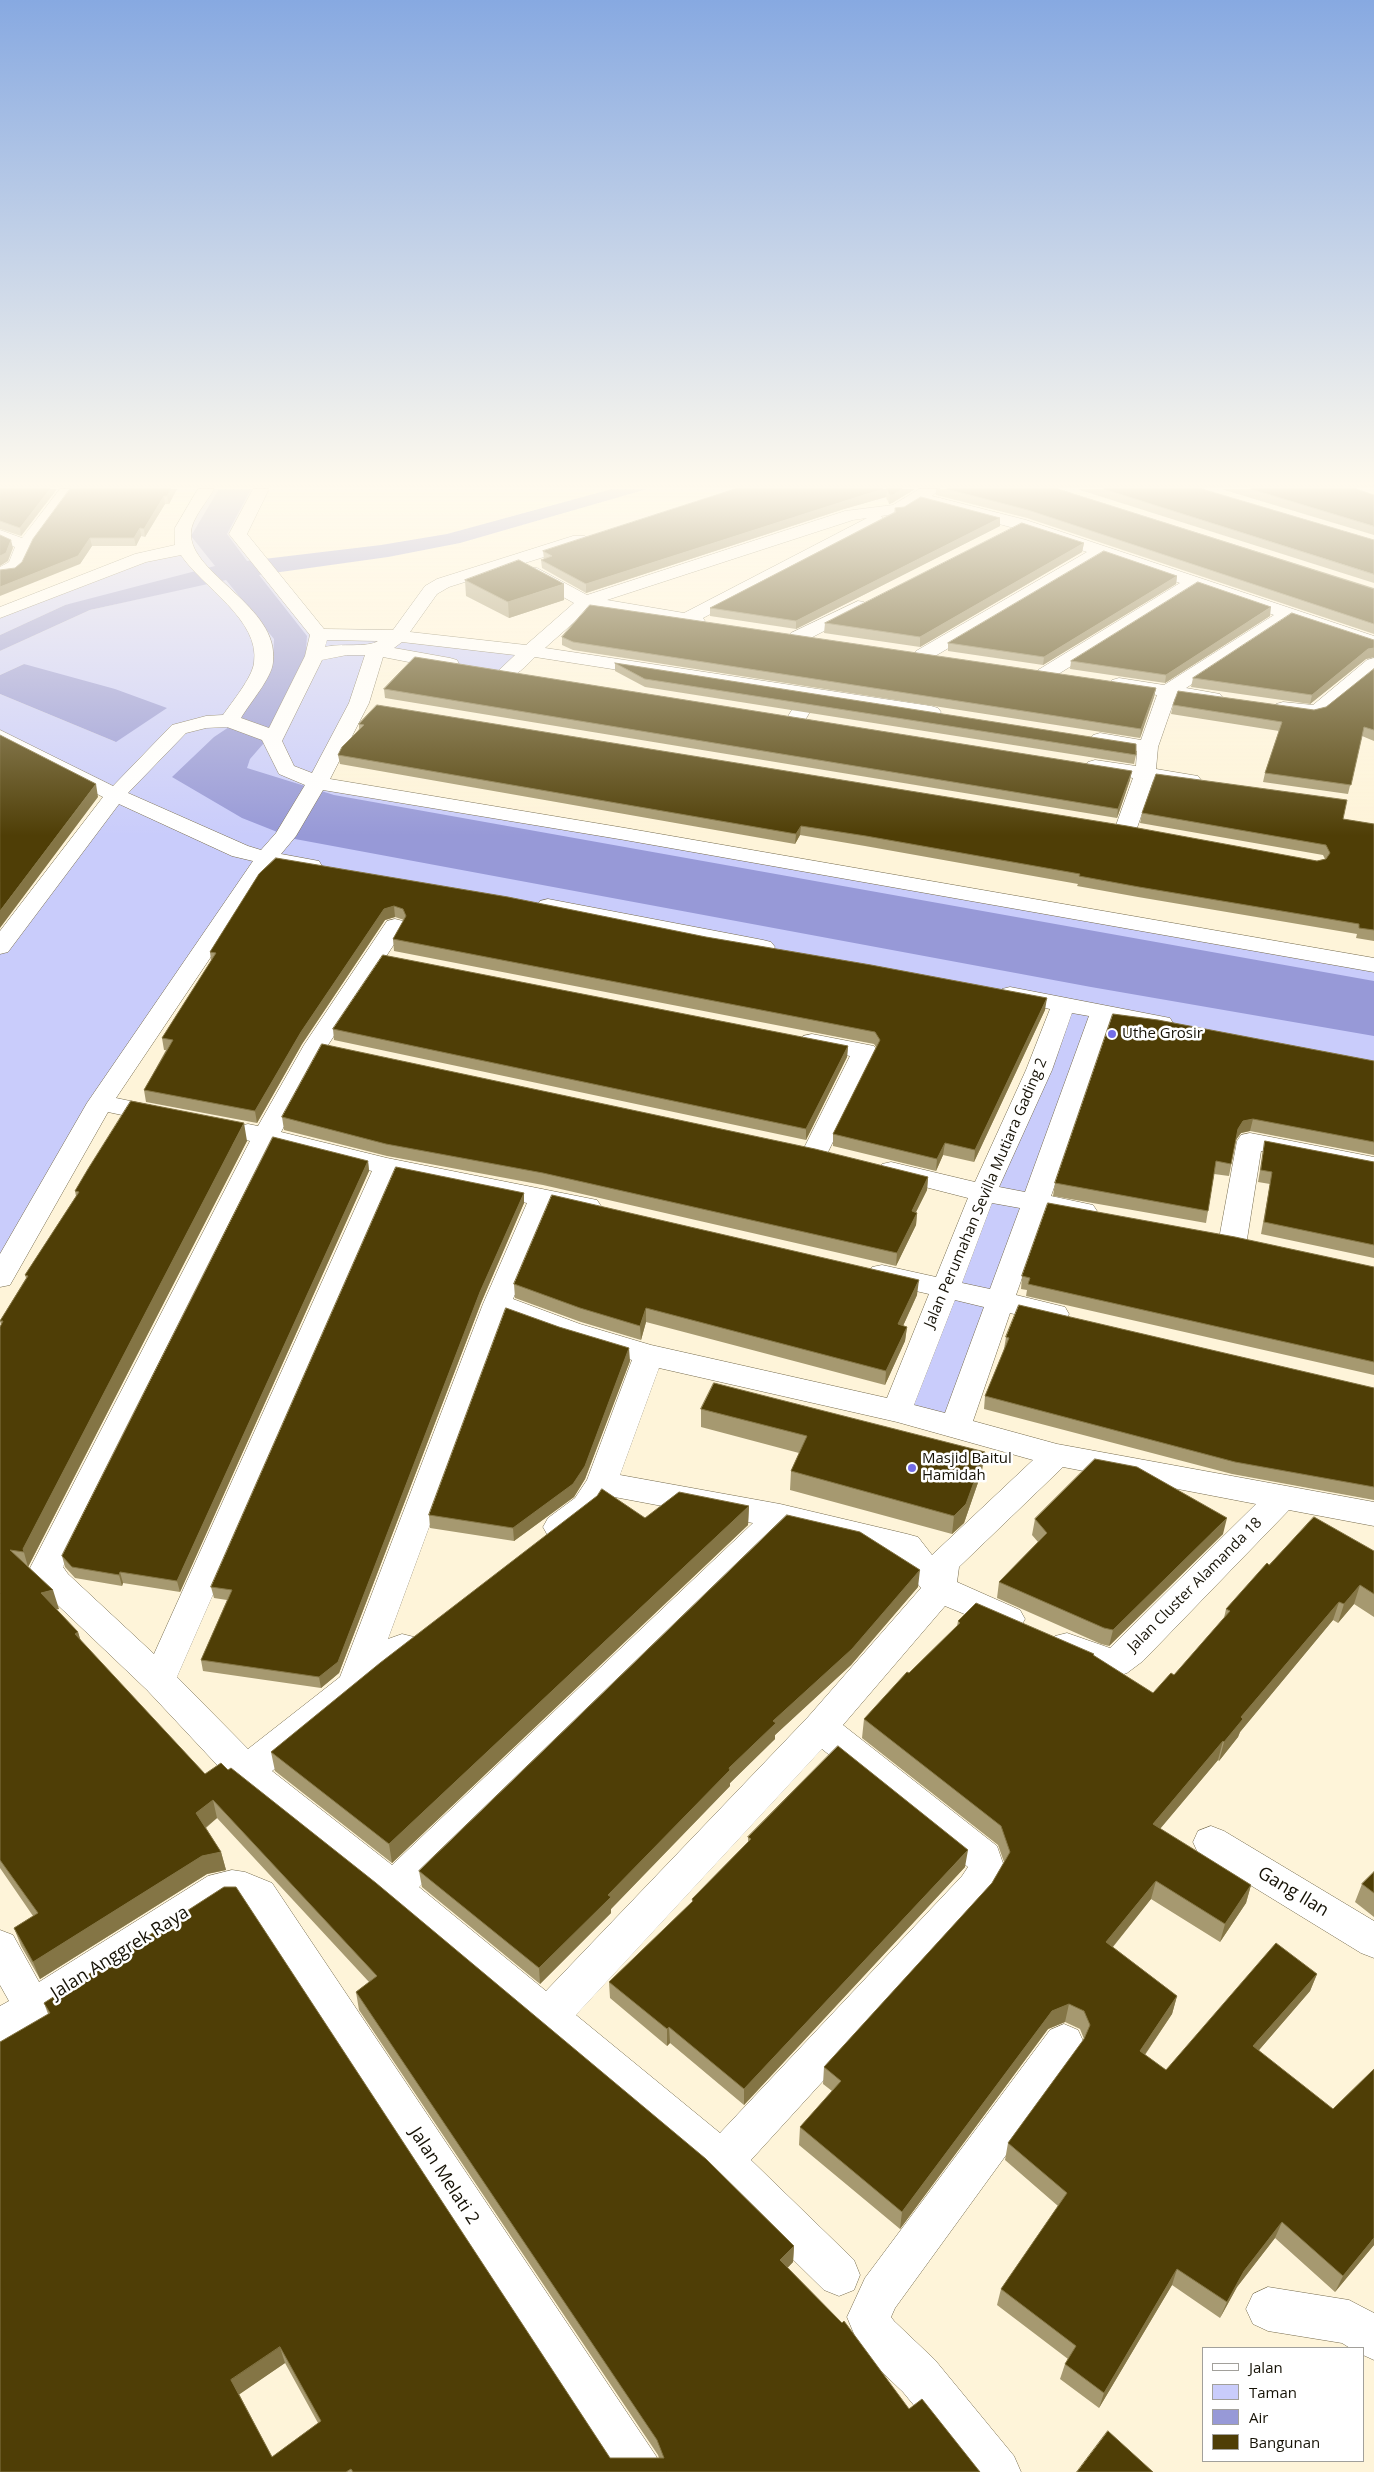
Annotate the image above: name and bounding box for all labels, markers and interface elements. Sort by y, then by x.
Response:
place label: Uthe Grosir [1122,1025,1203,1043]
marker: Uthe Grosir [1106,1028,1118,1040]
street label: Jalan Perumahan Sevilla Mutiara Gading 2 [921,1055,1051,1331]
place label: Masjid Baitul Hamidah [922,1450,1012,1485]
marker: Masjid Baitul Hamidah [906,1462,918,1474]
street label: Jalan Cluster Alamanda 18 [1124,1514,1266,1656]
street label: Gang Ilan [1253,1862,1333,1922]
street label: Jalan Anggrek Raya [47,1902,193,2004]
street label: Jalan Melati 2 [404,2123,484,2229]
legend [1202,2347,1364,2462]
text: Jalan [1249,2357,1283,2377]
text: Taman [1249,2382,1297,2402]
text: Air [1249,2407,1268,2427]
text: Bangunan [1249,2432,1320,2452]

